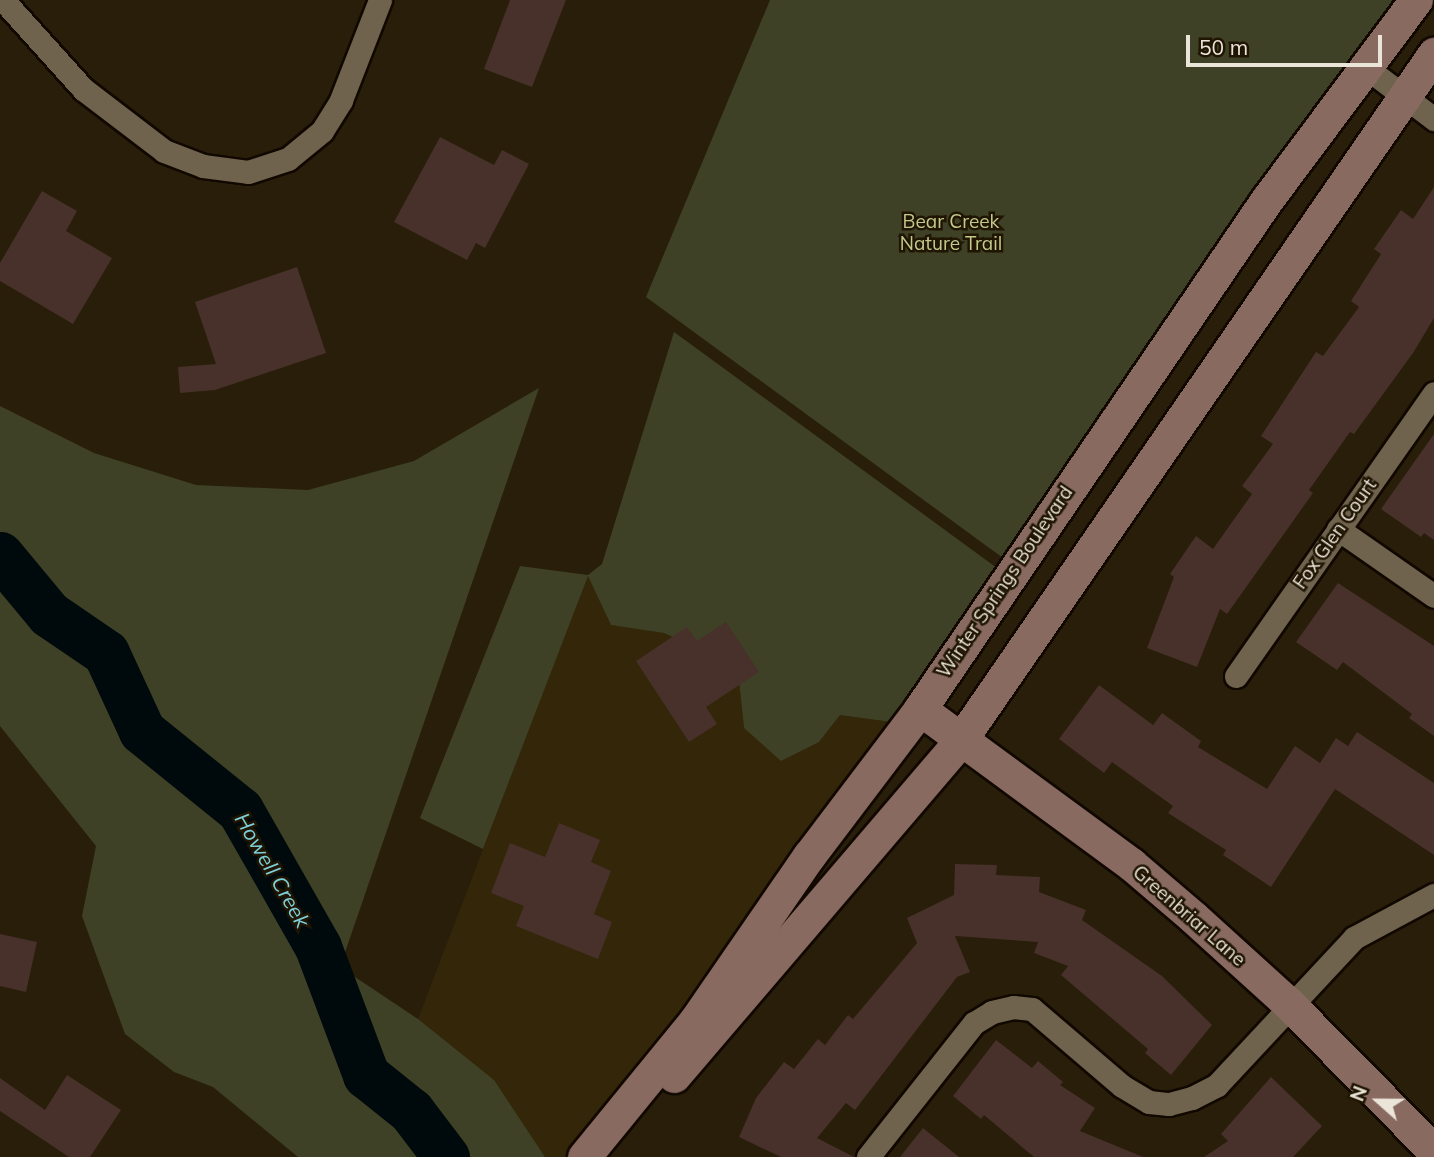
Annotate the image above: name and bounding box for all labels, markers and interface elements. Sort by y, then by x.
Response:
scale bar [1189,21,1385,65]
text: 50 m [1199,34,1248,60]
park label: Bear Creek Nature Trail [900,211,1002,255]
street label: Fox Glen Court [1289,475,1381,593]
street label: Winter Springs Boulevard [932,482,1078,682]
water label: Howell Creek [230,808,316,932]
street label: Greenbriar Lane [1128,861,1250,971]
north arrow [1343,1066,1413,1136]
text: N [1345,1082,1372,1104]

